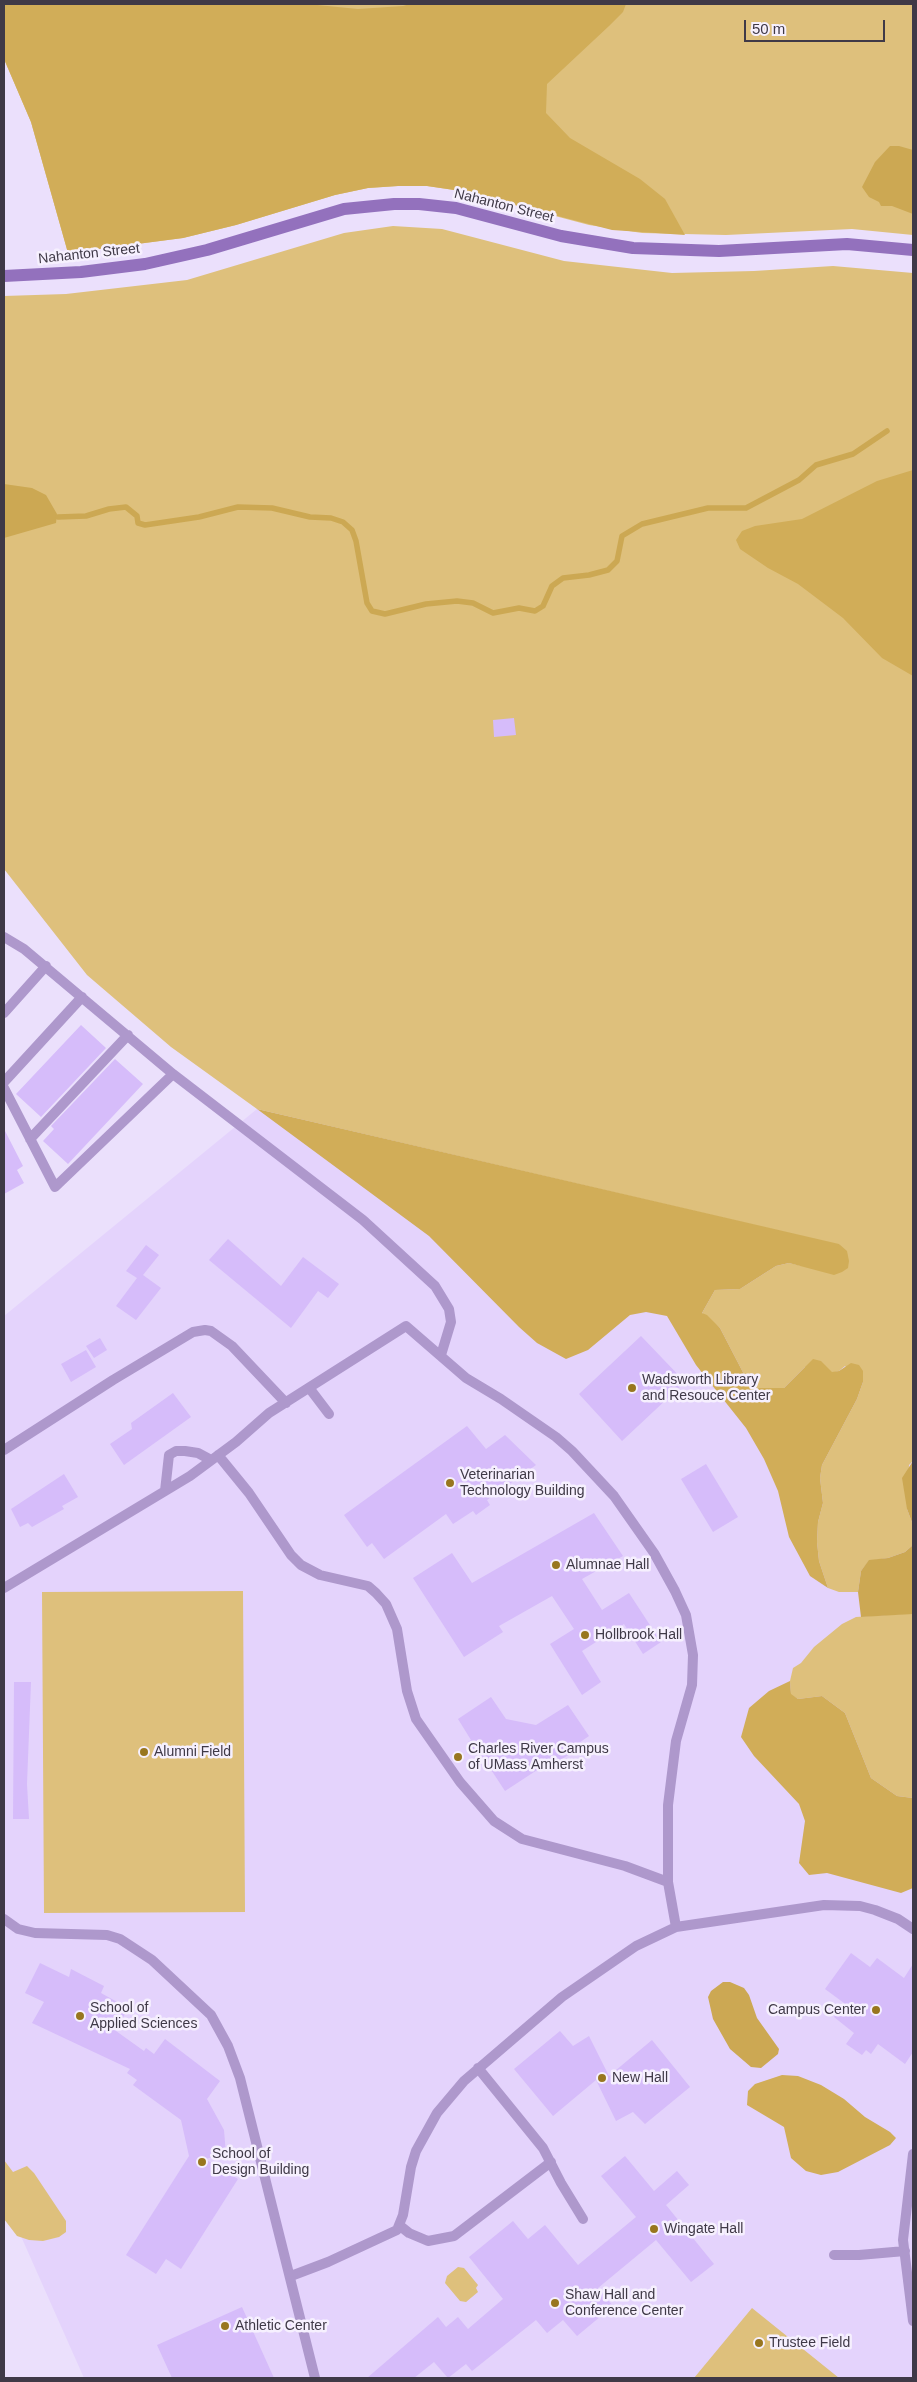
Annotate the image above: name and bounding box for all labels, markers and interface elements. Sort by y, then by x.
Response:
scale bar [747,10,888,42]
text: 50 m [752,20,785,37]
street label: Nahanton Street [453,186,555,226]
street label: Nahanton Street [37,240,141,268]
place label: Wadsworth Library and Resouce Center [642,1372,770,1404]
marker: Wadsworth Library and Resouce Center [626,1382,638,1394]
place label: Veterinarian Technology Building [460,1467,585,1500]
marker: Veterinarian Technology Building [444,1477,456,1489]
place label: Alumnae Hall [566,1557,649,1573]
marker: Alumnae Hall [550,1559,562,1571]
place label: Hollbrook Hall [595,1627,682,1643]
marker: Hollbrook Hall [579,1629,591,1641]
place label: Charles River Campus of UMass Amherst [468,1741,609,1774]
place label: Alumni Field [154,1744,231,1760]
marker: Alumni Field [138,1746,150,1758]
marker: Charles River Campus of UMass Amherst [452,1751,464,1763]
place label: School of Applied Sciences [90,2000,197,2032]
place label: Campus Center [768,2002,866,2018]
marker: Campus Center [870,2004,882,2016]
marker: School of Applied Sciences [74,2010,86,2022]
place label: New Hall [612,2070,668,2086]
marker: New Hall [596,2072,608,2084]
place label: School of Design Building [212,2146,309,2178]
marker: School of Design Building [196,2156,208,2168]
place label: Wingate Hall [664,2221,743,2237]
marker: Wingate Hall [648,2223,660,2235]
place label: Shaw Hall and Conference Center [565,2287,683,2320]
marker: Shaw Hall and Conference Center [549,2297,561,2309]
place label: Athletic Center [235,2318,327,2334]
marker: Athletic Center [219,2320,231,2332]
place label: Trustee Field [769,2335,850,2351]
marker: Trustee Field [753,2337,765,2349]

